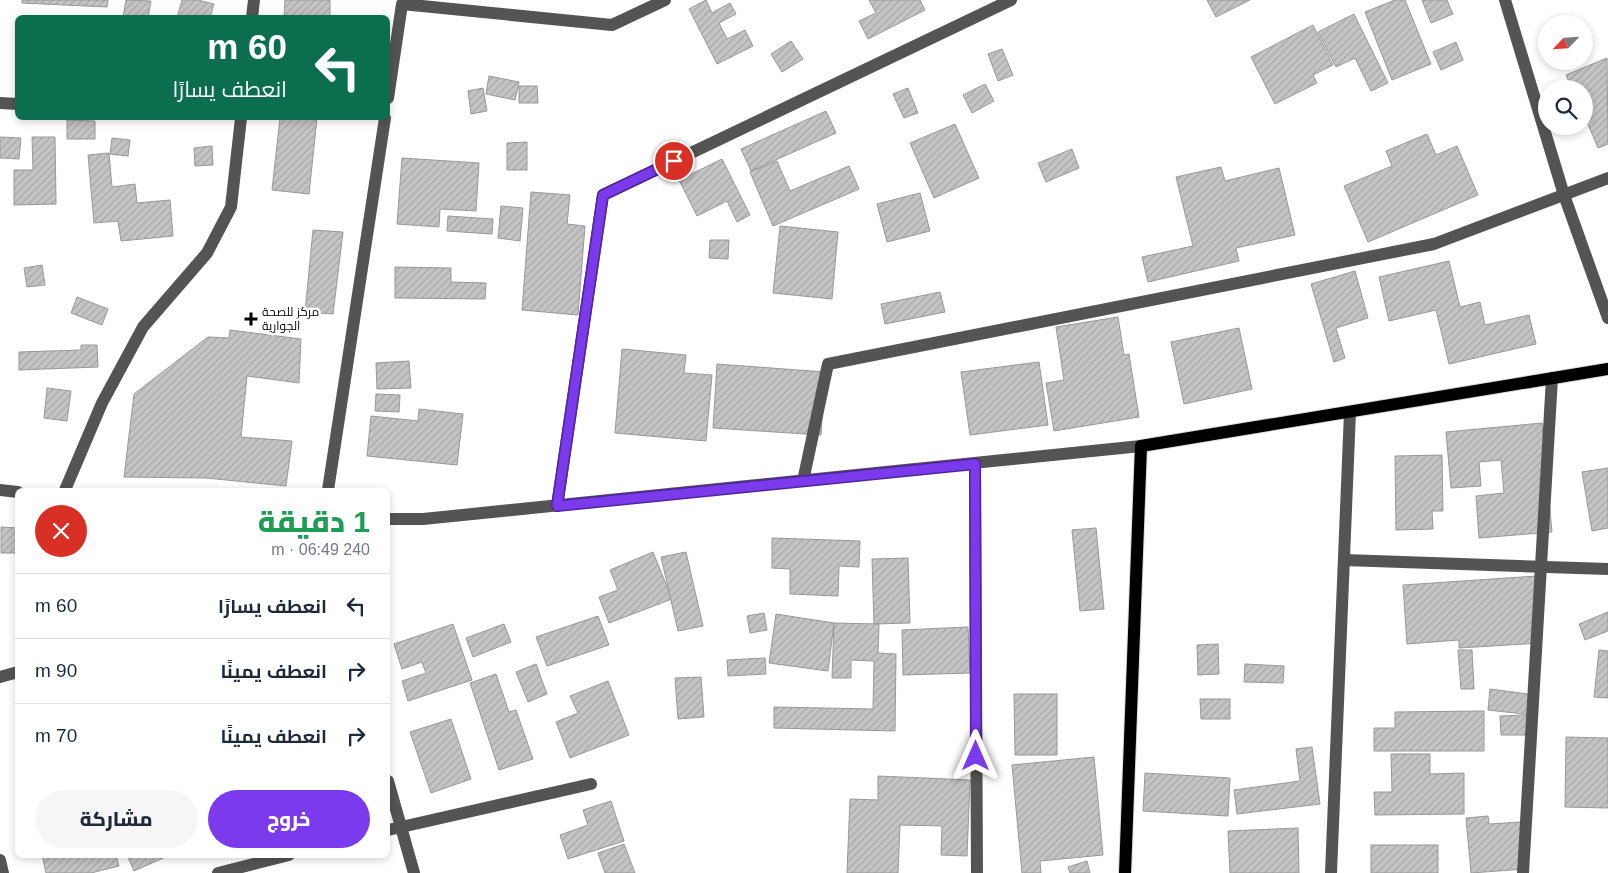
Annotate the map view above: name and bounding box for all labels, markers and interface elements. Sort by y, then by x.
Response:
north arrow [1538,15,1592,70]
map controls [1538,15,1593,135]
text: 60 m [207,27,287,66]
icon: left [305,35,370,100]
text: انعطف يسارًا [172,77,287,102]
button: search [1538,80,1593,135]
pin [653,140,695,182]
icon: arrive [660,147,688,175]
place label: مركز للصحة الجوارية [262,305,319,333]
marker: مركز للصحة الجوارية [244,312,258,326]
button: close [35,505,87,557]
text: 1 دقيقة [258,505,370,538]
text: 240 m · 06:49 [271,541,370,558]
icon: left [342,592,370,620]
text: 60 m [35,595,77,616]
text: انعطف يسارًا [218,596,327,617]
icon: right [342,657,370,685]
text: 90 m [35,660,77,681]
text: انعطف يمينًا [220,661,327,682]
icon: right [342,722,370,750]
text: 70 m [35,725,77,746]
text: انعطف يمينًا [220,726,327,747]
position arrow [949,729,1001,781]
button: مشاركة [35,790,198,848]
button: خروج [208,790,370,848]

